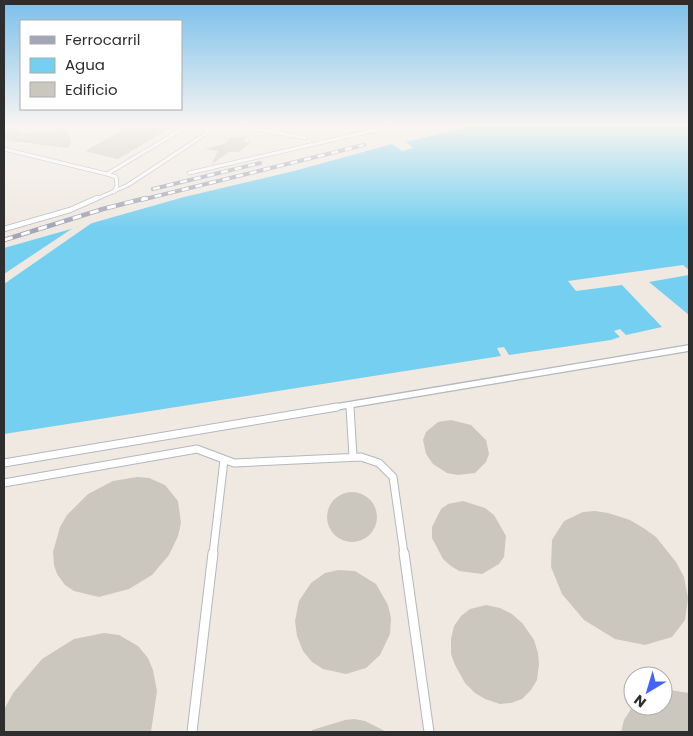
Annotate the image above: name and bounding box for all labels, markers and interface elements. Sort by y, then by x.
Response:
legend [20,20,182,110]
text: Ferrocarril [65,29,140,50]
text: Agua [65,54,105,75]
text: Edificio [65,79,118,100]
north arrow [623,666,673,716]
text: N [630,690,650,712]

